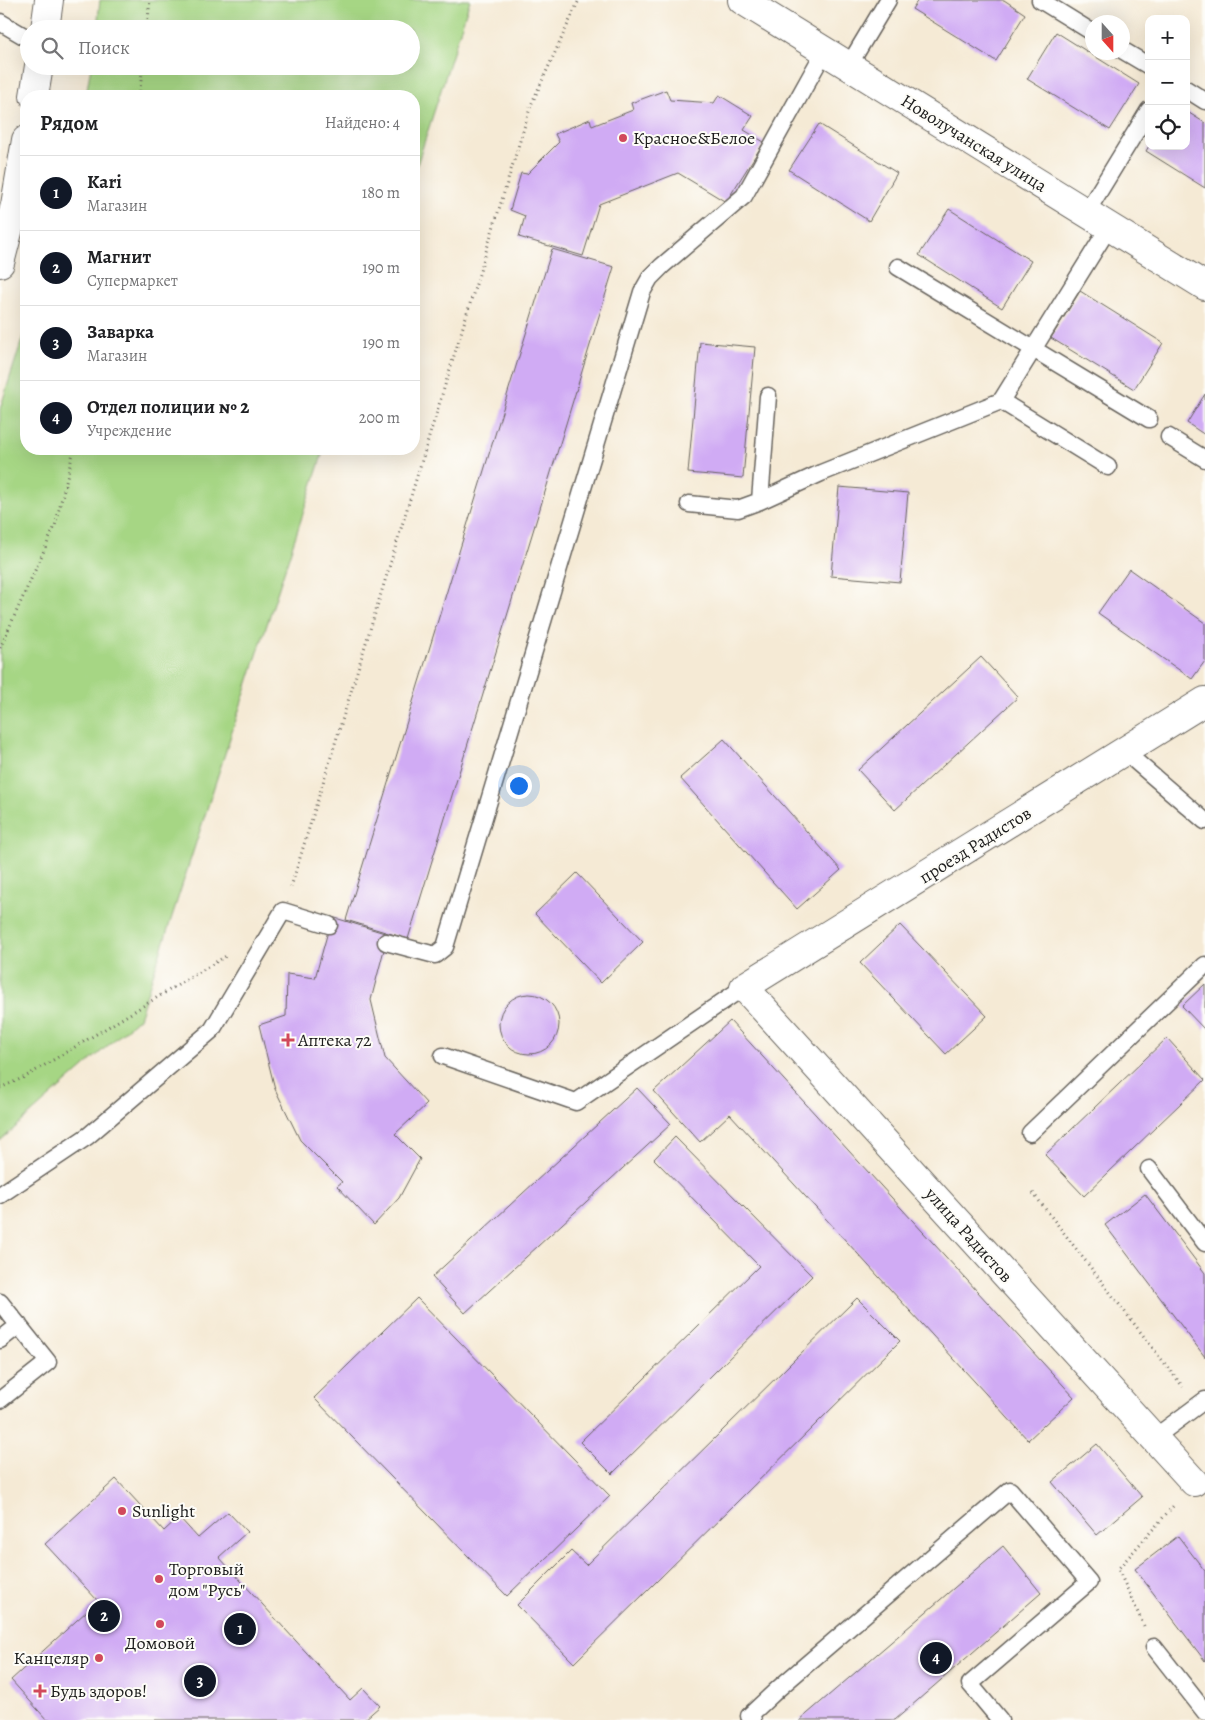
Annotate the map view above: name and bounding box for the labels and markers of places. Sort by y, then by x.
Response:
place label: Красное&Белое [633,126,755,150]
marker: Красное&Белое [617,132,629,144]
place label: Аптека 72 [297,1028,372,1052]
marker: Аптека 72 [282,1034,294,1046]
place label: Sunlight [132,1499,195,1523]
marker: Sunlight [116,1505,128,1517]
place label: Торговый дом "Русь" [168,1557,245,1602]
marker: Торговый дом "Русь" [153,1573,165,1585]
pin: 2 [88,1597,120,1635]
pin: 1 [224,1610,256,1648]
marker: Домовой [154,1618,166,1630]
place label: Домовой [125,1631,195,1655]
pin: 4 [920,1639,952,1677]
place label: Канцеляр [14,1646,89,1670]
marker: Канцеляр [93,1652,105,1664]
pin: 3 [184,1662,216,1700]
place label: Будь здоров! [50,1679,147,1703]
marker: Будь здоров! [34,1685,46,1697]

